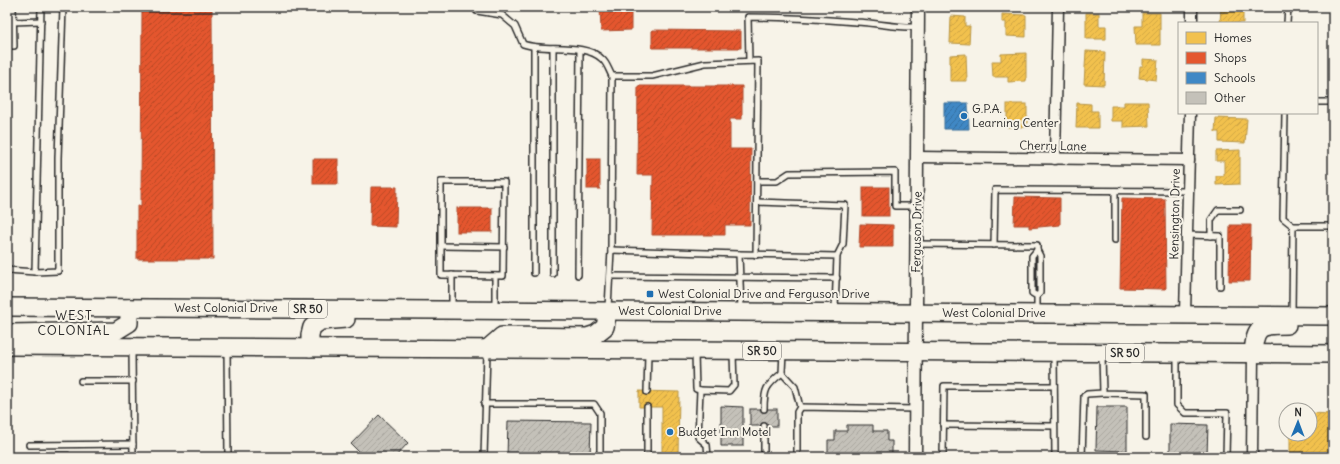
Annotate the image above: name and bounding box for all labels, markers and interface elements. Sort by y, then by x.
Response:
legend [1178,22,1318,114]
text: Homes [1214,30,1252,45]
text: Shops [1214,50,1247,65]
text: Schools [1214,70,1255,85]
text: Other [1214,90,1246,105]
place label: G.P.A. Learning Center [972,101,1059,130]
marker: G.P.A. Learning Center [959,111,969,121]
street label: Cherry Lane [1019,137,1087,154]
street label: Kensington Drive [1166,168,1183,260]
street label: Ferguson Drive [908,191,925,273]
place label: West Colonial Drive and Ferguson Drive [658,286,870,301]
marker: West Colonial Drive and Ferguson Drive [645,289,655,299]
street label: West Colonial Drive [174,300,278,315]
road number: SR 50 [289,300,327,318]
street label: West Colonial Drive [618,303,722,318]
street label: West Colonial Drive [942,305,1046,320]
district label: WEST COLONIAL [37,307,111,339]
road number: SR 50 [743,342,781,360]
road number: SR 50 [1106,344,1144,362]
north arrow [1278,402,1318,442]
text: N [1294,405,1302,419]
place label: Budget Inn Motel [678,424,771,439]
marker: Budget Inn Motel [665,427,675,437]

